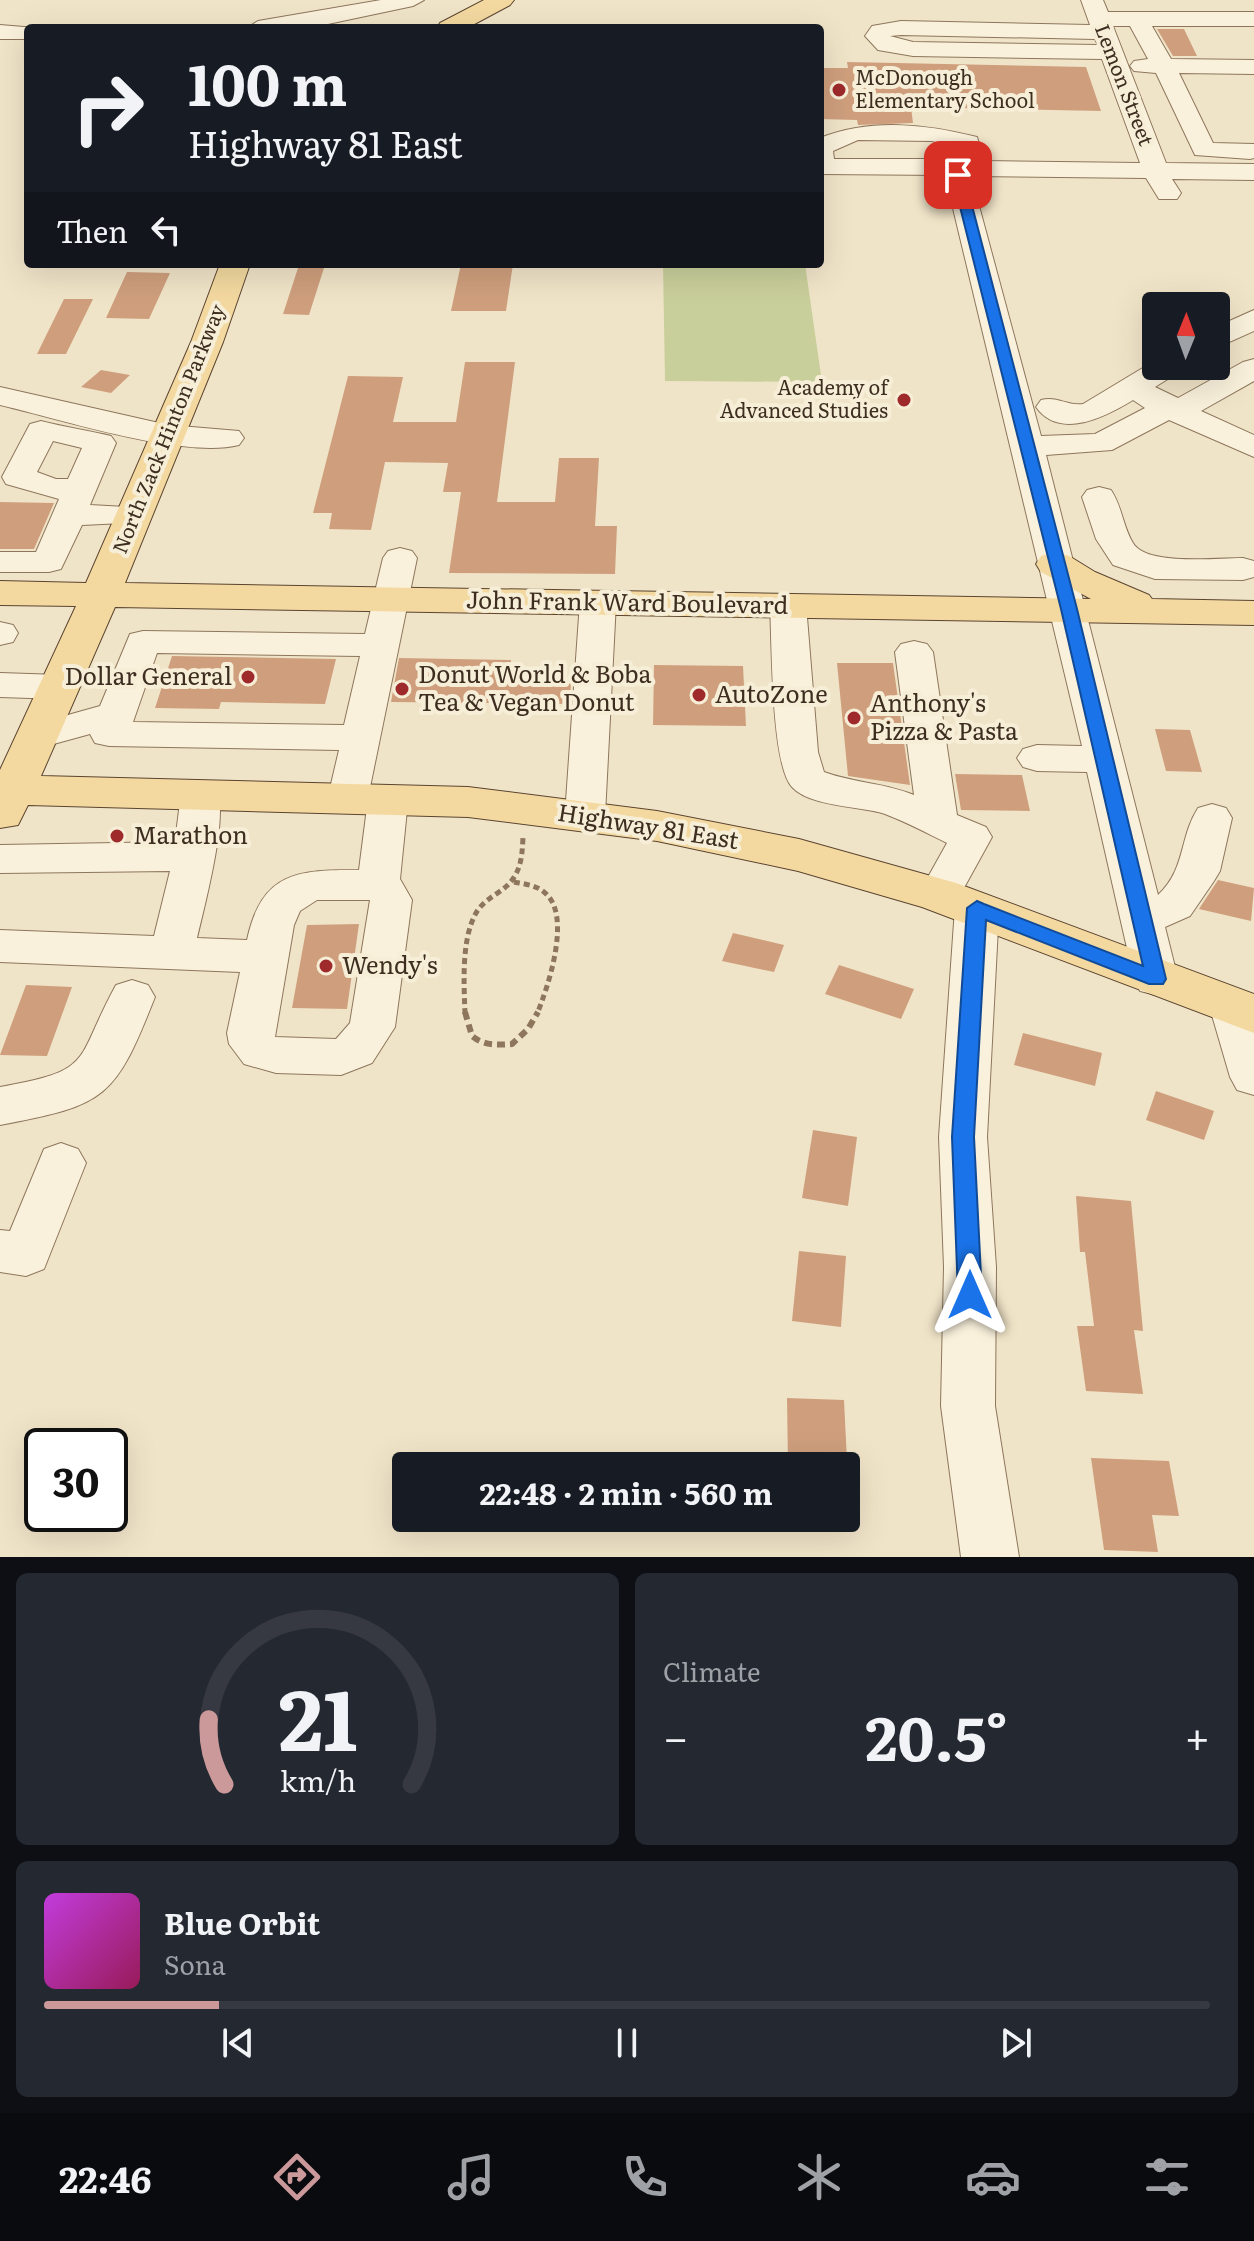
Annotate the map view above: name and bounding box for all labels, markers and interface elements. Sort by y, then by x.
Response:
street label: Lemon Street [1089,19,1163,149]
text: 100 m [188,40,347,123]
icon: right [56,56,160,160]
place label: McDonough Elementary School [855,61,1035,114]
marker: McDonough Elementary School [830,81,848,99]
text: Highway 81 East [188,116,463,169]
pin [924,141,992,209]
icon: arrive [936,153,980,197]
text: Then [56,208,128,252]
icon: left [144,208,188,252]
north arrow [1142,292,1230,380]
map controls [1142,292,1230,380]
street label: North Zack Hinton Parkway [103,299,231,557]
place label: Academy of Advanced Studies [720,371,890,424]
marker: Academy of Advanced Studies [895,391,913,409]
street label: John Frank Ward Boulevard [466,580,789,621]
place label: Donut World & Boba Tea & Vegan Donut [418,655,652,718]
place label: Dollar General [64,657,232,692]
marker: Dollar General [239,668,257,686]
place label: AutoZone [715,675,828,710]
marker: Donut World & Boba Tea & Vegan Donut [393,680,411,698]
place label: Anthony's Pizza & Pasta [870,684,1018,747]
marker: AutoZone [690,686,708,704]
marker: Anthony's Pizza & Pasta [845,709,863,727]
street label: Highway 81 East [555,793,742,856]
place label: Marathon [133,816,248,851]
marker: Marathon [108,827,126,845]
place label: Wendy's [342,946,438,981]
marker: Wendy's [317,957,335,975]
position arrow [928,1253,1012,1337]
speed limit sign: 30 [24,1428,128,1532]
text: 22:48 · 2 min · 560 m [479,1470,773,1514]
text: Climate [663,1651,761,1690]
text: 21 [278,1653,357,1777]
text: 20.5° [865,1690,1008,1779]
text: − [663,1702,689,1768]
text: + [1184,1702,1210,1768]
text: km/h [279,1758,356,1801]
text: Blue Orbit [164,1900,320,1944]
text: Sona [164,1944,226,1983]
icon: previous [216,2021,260,2065]
icon: pause [605,2021,649,2065]
icon: next [994,2021,1038,2065]
icon: directions [269,2149,325,2205]
icon: music [443,2149,499,2205]
icon: phone [617,2149,673,2205]
icon: climate [791,2149,847,2205]
icon: car [965,2149,1021,2205]
icon: filters [1139,2149,1195,2205]
text: 22:46 [59,2151,152,2204]

